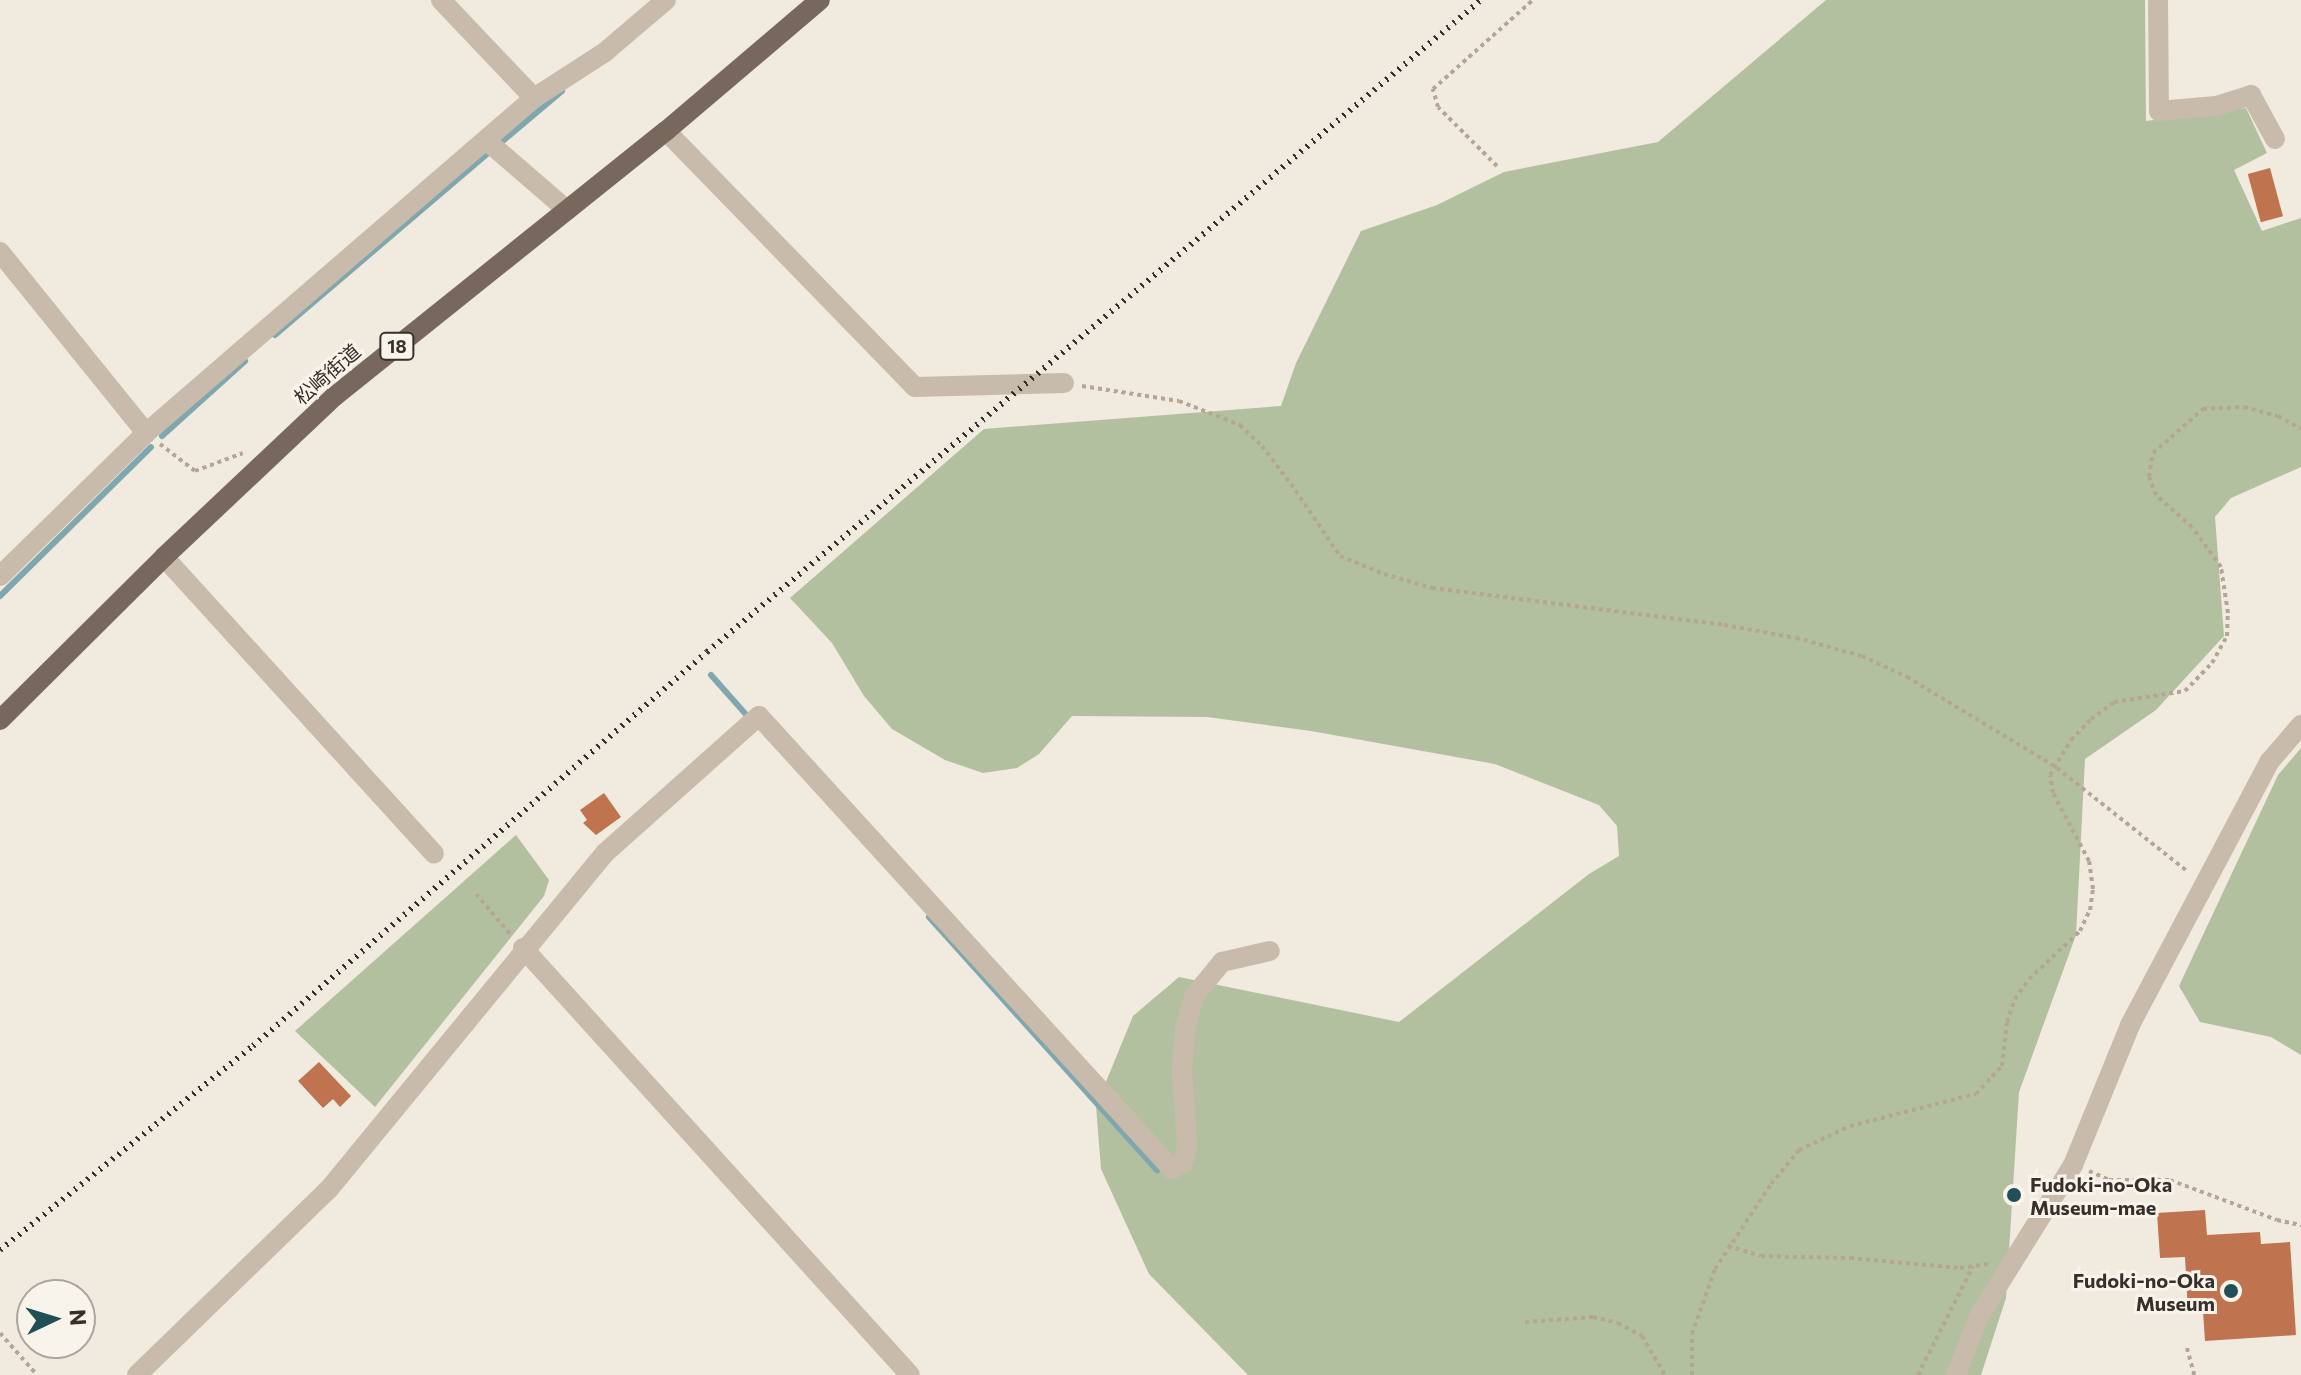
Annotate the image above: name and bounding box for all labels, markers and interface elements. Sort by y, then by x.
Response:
road number: 18 [379,332,415,360]
street label: 松崎街道 [289,339,365,409]
place label: Fudoki-no-Oka Museum-mae [2030,1172,2172,1219]
marker: Fudoki-no-Oka Museum-mae [2005,1186,2023,1204]
place label: Fudoki-no-Oka Museum [2073,1268,2215,1315]
north arrow [16,1279,96,1359]
marker: Fudoki-no-Oka Museum [2222,1282,2240,1300]
text: N [64,1308,92,1327]

